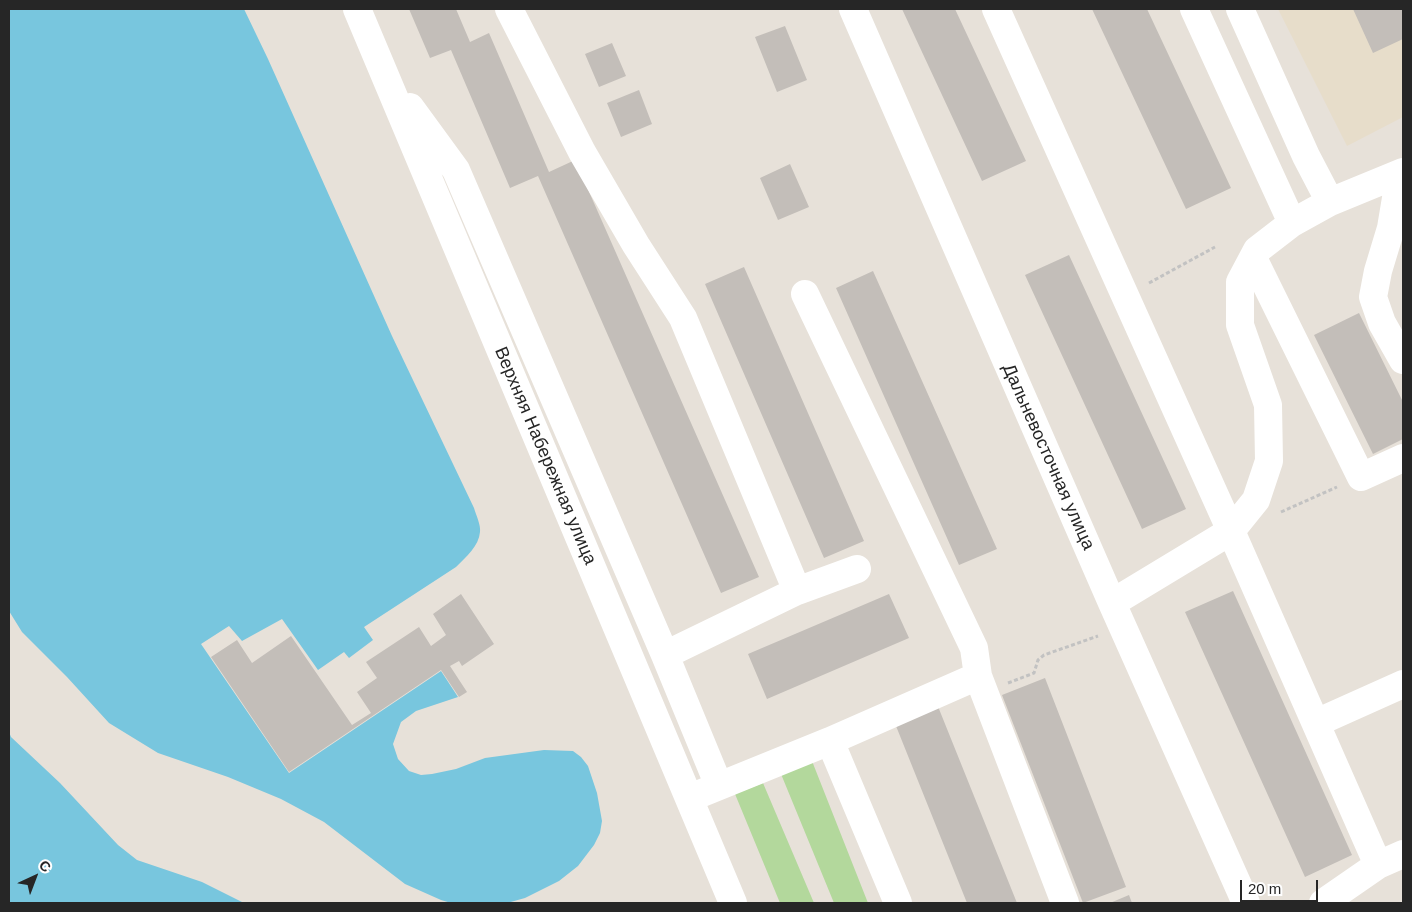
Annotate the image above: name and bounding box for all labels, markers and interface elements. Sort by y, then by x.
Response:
street label: Верхняя Набережная улица [489,344,601,568]
street label: Дальневосточная улица [997,361,1099,553]
north arrow [10,852,60,902]
text: С [36,857,54,875]
scale bar [1242,870,1320,902]
text: 20 m [1248,880,1281,897]

